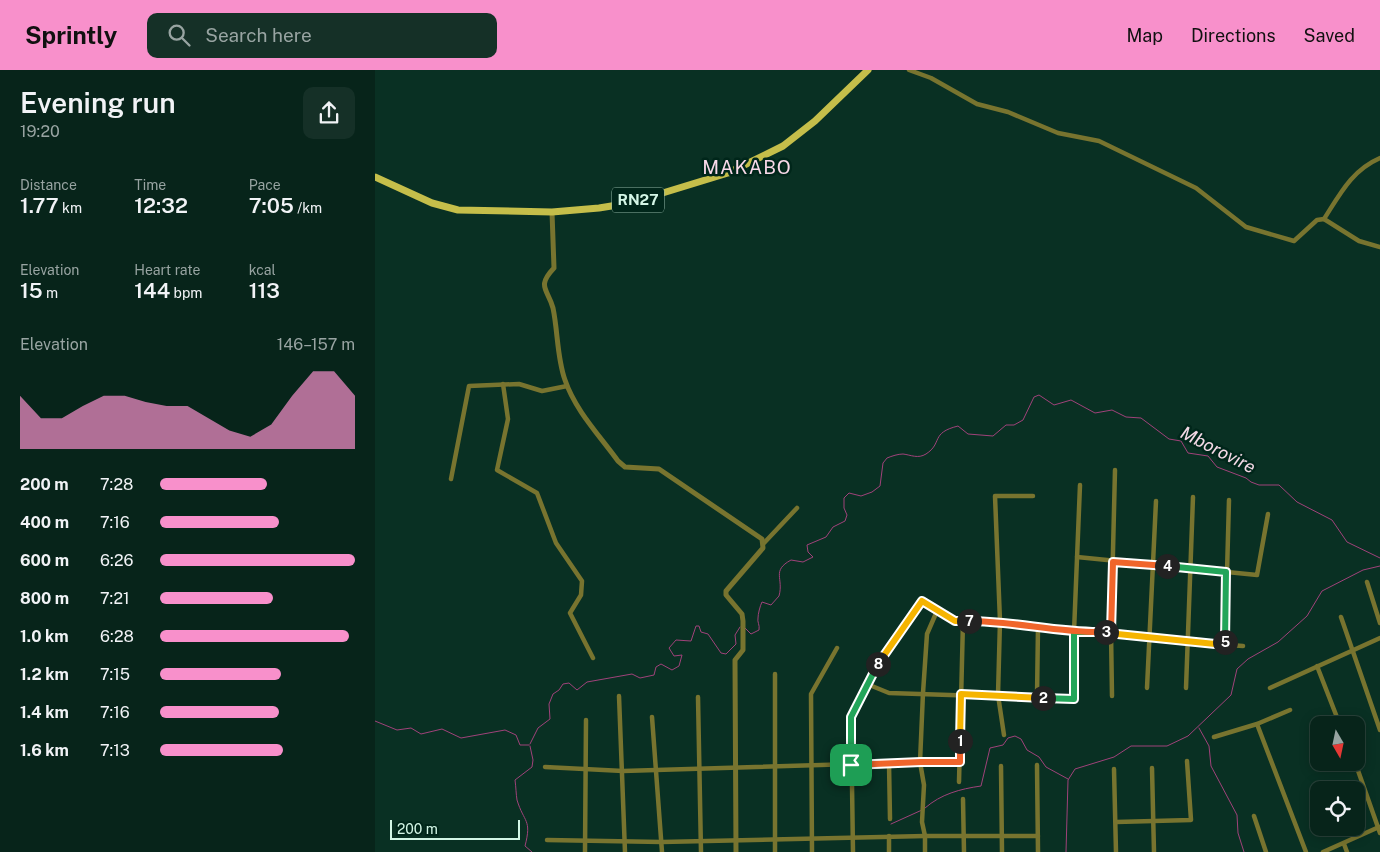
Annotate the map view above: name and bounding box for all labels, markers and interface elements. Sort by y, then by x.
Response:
search box [147,13,497,58]
text: Sprintly [25,21,117,49]
icon: search [165,21,193,49]
text: Search here [205,24,312,46]
text: Map [1126,25,1163,46]
text: Directions [1191,25,1276,46]
text: Saved [1304,25,1355,46]
text: Evening run [20,86,176,119]
button: share [303,87,355,139]
text: 19:20 [20,122,60,141]
district label: MAKABO [702,156,792,178]
text: Distance [20,177,77,193]
text: Time [134,177,166,193]
text: Pace [249,177,281,193]
road number: RN27 [612,188,664,212]
text: 1.77 [20,193,59,218]
text: 12:32 [134,193,188,218]
text: 7:05 [249,193,294,218]
text: km [59,200,82,216]
text: /km [294,200,322,216]
text: Elevation [20,262,79,278]
text: Heart rate [134,262,201,278]
text: kcal [249,262,276,278]
text: 15 [20,278,43,303]
text: 144 [134,278,170,303]
text: 113 [249,278,280,303]
text: m [43,285,58,301]
text: bpm [170,285,202,301]
text: Elevation [20,335,88,354]
text: 146–157 m [277,335,355,354]
water label: Mborovire [1177,422,1259,477]
text: 200 m [20,475,69,494]
text: 7:28 [100,475,133,494]
text: 400 m [20,513,69,532]
text: 7:16 [100,513,130,532]
text: 600 m [20,551,69,570]
text: 6:26 [100,551,133,570]
pin: 4 [1155,554,1179,578]
text: 4 [1163,558,1172,574]
text: 800 m [20,589,69,608]
text: 7:21 [100,589,130,608]
pin: 7 [957,608,981,634]
text: 7 [965,613,974,629]
pin: 3 [1093,620,1119,644]
text: 3 [1102,624,1111,640]
text: 1.0 km [20,627,69,646]
text: 6:28 [100,627,134,646]
pin: 5 [1213,630,1237,654]
text: 5 [1221,634,1230,650]
pin: 8 [865,652,891,676]
text: 8 [874,656,883,672]
text: 1.2 km [20,665,69,684]
text: 7:15 [100,665,130,684]
pin: 2 [1031,686,1055,710]
text: 2 [1039,690,1048,706]
text: 1.4 km [20,703,69,722]
text: 7:16 [100,703,130,722]
north arrow [1310,716,1365,771]
map controls [1310,716,1365,836]
pin: 1 [947,728,973,754]
text: 1 [958,733,964,749]
text: 1.6 km [20,741,69,760]
text: 7:13 [100,741,130,760]
pin [830,744,872,786]
icon: arrive [837,751,865,779]
button: locate [1310,781,1365,836]
scale bar [390,817,520,840]
text: 200 m [397,821,438,837]

